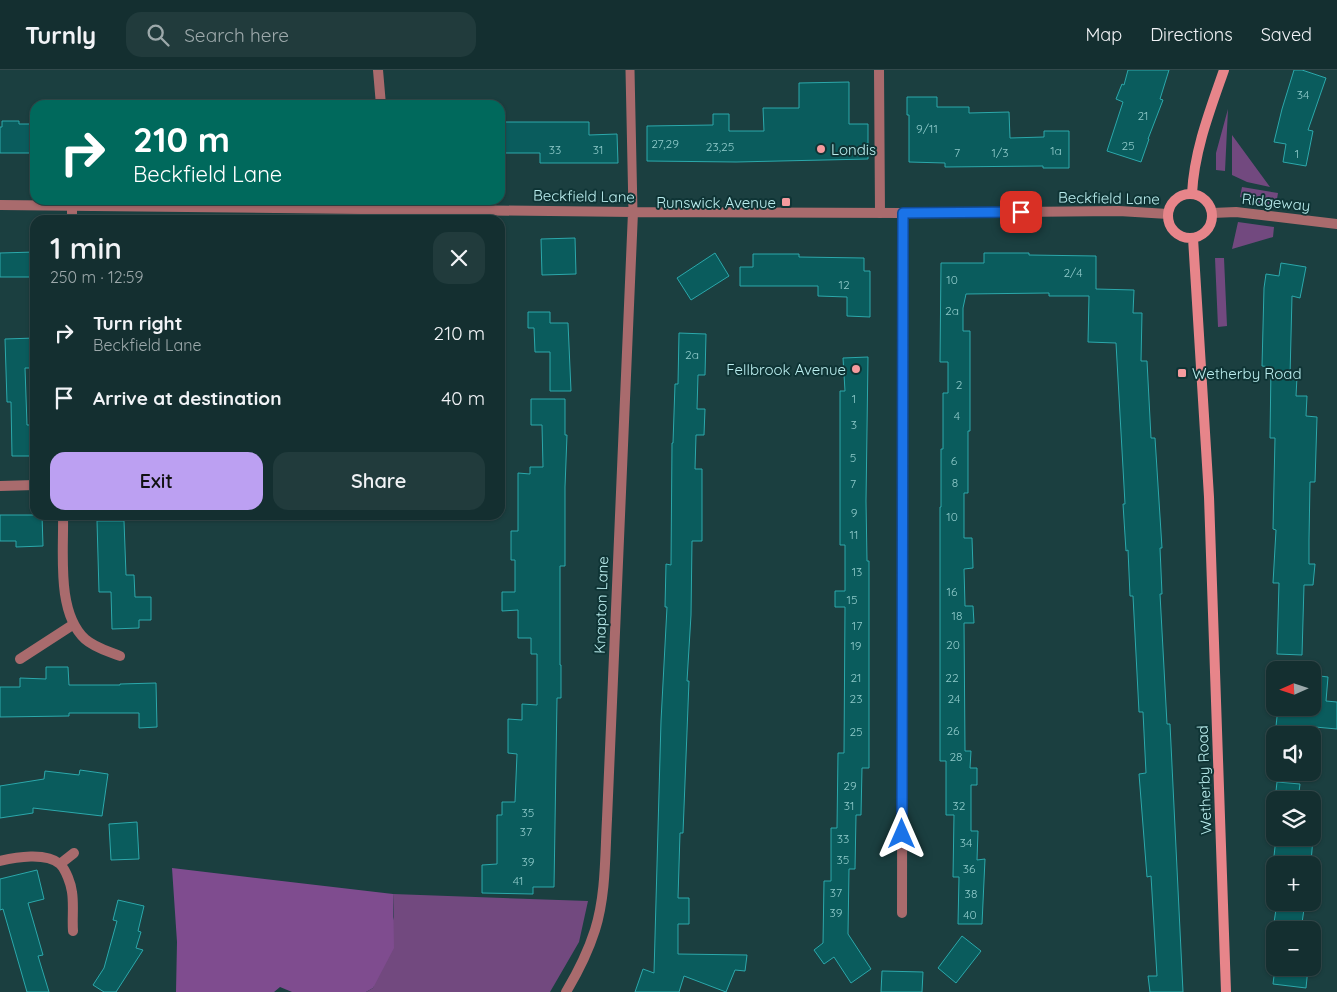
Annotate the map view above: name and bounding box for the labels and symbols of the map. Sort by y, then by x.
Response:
house number: 34 [1297,87,1309,102]
house number: 21 [1137,108,1149,123]
house number: 9/11 [916,121,938,136]
house number: 27,29 [651,136,679,151]
house number: 25 [1121,138,1135,153]
house number: 23,25 [706,139,734,154]
place label: Londis [831,140,876,159]
house number: 33 [549,142,561,157]
house number: 31 [593,142,603,157]
marker: Londis [815,143,827,155]
house number: 1a [1050,143,1062,158]
house number: 7 [954,145,960,160]
house number: 1/3 [992,145,1009,160]
house number: 1 [1295,146,1299,161]
street label: Beckfield Lane [533,186,635,206]
street label: Beckfield Lane [1058,188,1160,208]
street label: Ridgeway [1241,189,1311,215]
pin [1000,191,1042,233]
place label: Runswick Avenue [656,193,776,212]
marker: Runswick Avenue [780,196,792,208]
house number: 2/4 [1063,265,1083,280]
house number: 10 [946,272,958,287]
house number: 12 [838,277,850,292]
house number: 2a [945,303,959,318]
house number: 2a [685,347,699,362]
place label: Fellbrook Avenue [726,360,846,379]
marker: Fellbrook Avenue [850,363,862,375]
place label: Wetherby Road [1192,364,1302,383]
marker: Wetherby Road [1176,367,1188,379]
house number: 2 [956,377,963,392]
house number: 1 [852,391,856,406]
house number: 4 [954,408,960,423]
house number: 3 [851,417,857,432]
house number: 5 [850,450,856,465]
house number: 6 [951,453,958,468]
house number: 8 [952,475,958,490]
house number: 7 [850,476,856,491]
house number: 9 [851,505,858,520]
house number: 10 [946,509,958,524]
house number: 11 [850,527,858,542]
street label: Knapton Lane [590,556,612,654]
house number: 13 [852,564,862,579]
house number: 16 [947,584,958,599]
house number: 15 [847,592,857,607]
house number: 18 [952,608,962,623]
house number: 17 [852,618,862,633]
house number: 20 [946,637,960,652]
house number: 19 [850,638,862,653]
north arrow [1266,661,1321,716]
house number: 21 [850,670,862,685]
house number: 22 [945,670,959,685]
house number: 23 [850,691,862,706]
house number: 24 [948,691,960,706]
house number: 26 [946,723,960,738]
house number: 25 [849,724,863,739]
street label: Wetherby Road [1193,725,1215,835]
house number: 28 [949,749,963,764]
house number: 29 [843,778,857,793]
house number: 31 [844,798,854,813]
house number: 32 [953,798,966,813]
house number: 35 [522,805,534,820]
position arrow [875,807,927,859]
house number: 37 [520,824,532,839]
house number: 33 [837,831,849,846]
house number: 34 [960,835,972,850]
house number: 35 [837,852,849,867]
house number: 39 [522,854,535,869]
house number: 36 [963,861,976,876]
house number: 41 [513,873,523,888]
house number: 37 [830,885,842,900]
house number: 38 [965,886,977,901]
house number: 39 [830,905,843,920]
house number: 40 [963,907,977,922]

